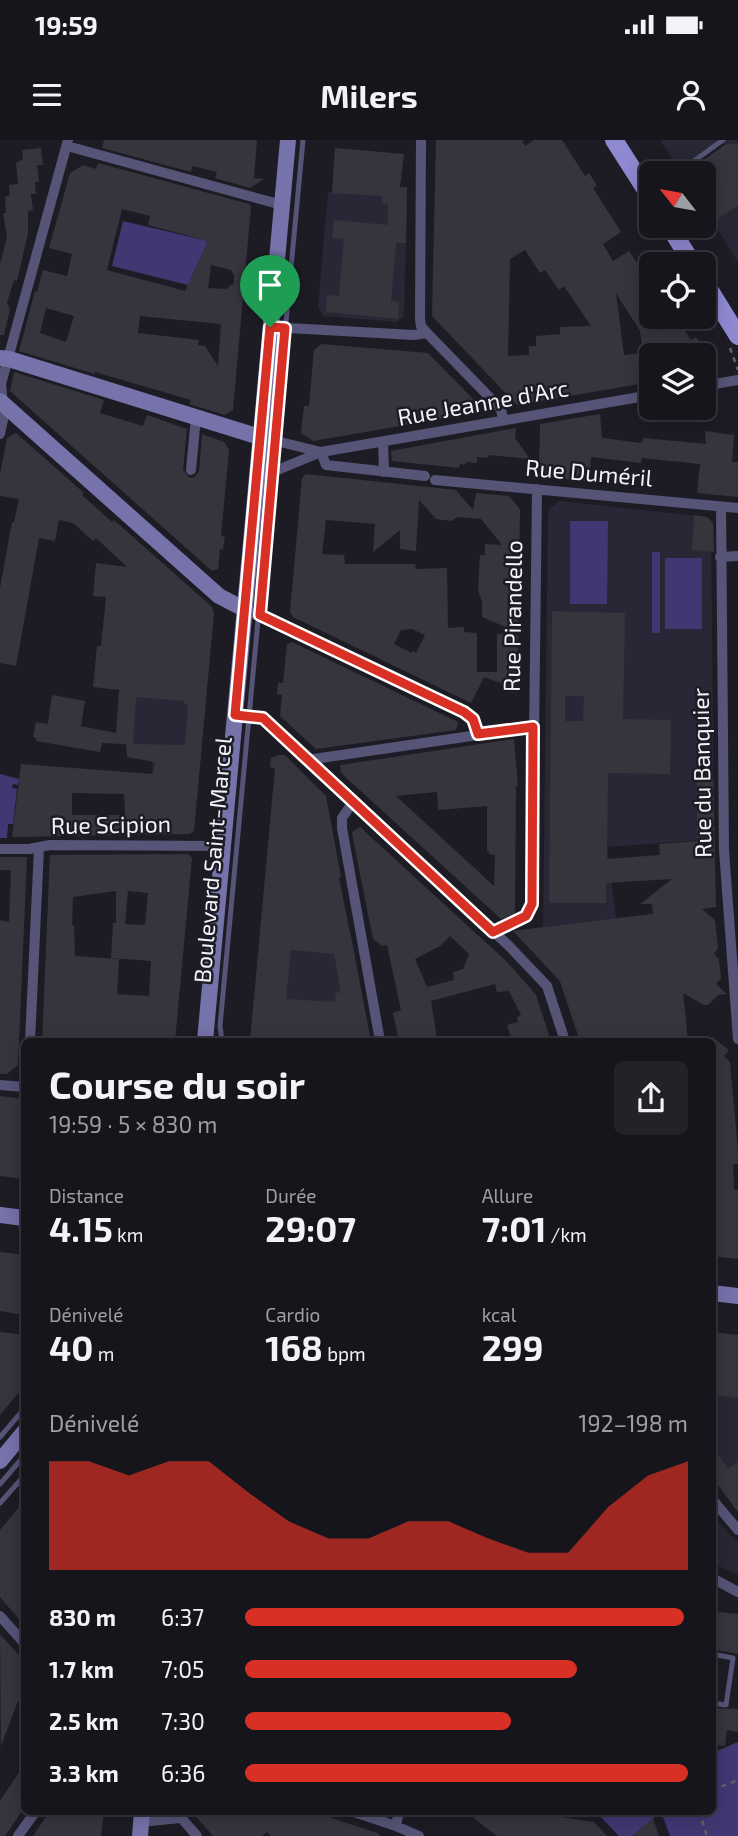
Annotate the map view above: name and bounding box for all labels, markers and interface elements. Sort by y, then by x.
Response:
text: 19:59 [35,9,98,40]
icon: menu [28,76,66,114]
text: Milers [320,76,418,114]
icon: person [672,76,710,114]
north arrow [639,161,716,238]
map controls [639,161,716,420]
button: locate [639,252,716,329]
pin [240,255,300,327]
icon: arrive [251,266,289,304]
button: layers [639,343,716,420]
street label: Rue Jeanne d'Arc [395,373,570,431]
street label: Rue Duméril [524,453,654,492]
street label: Rue Pirandello [497,540,527,692]
street label: Rue du Banquier [686,688,716,858]
street label: Boulevard Saint-Marcel [187,735,237,984]
street label: Rue Scipion [51,809,171,839]
text: Course du soir [49,1061,305,1107]
button: share [614,1061,688,1135]
text: 19:59 · 5 × 830 m [49,1110,218,1138]
text: Distance [49,1184,124,1207]
text: Durée [265,1184,317,1207]
text: Allure [482,1184,533,1207]
text: 4.15 [49,1207,113,1249]
text: 29:07 [265,1207,356,1249]
text: 7:01 [482,1207,546,1249]
text: km [113,1223,143,1246]
text: /km [546,1223,587,1246]
text: Dénivelé [49,1303,124,1326]
text: Cardio [265,1303,320,1326]
text: kcal [482,1303,516,1326]
text: 40 [49,1326,93,1368]
text: 168 [265,1326,323,1368]
text: 299 [482,1326,543,1368]
text: m [93,1342,114,1365]
text: bpm [323,1342,366,1365]
text: Dénivelé [49,1409,139,1437]
text: 192–198 m [578,1409,688,1437]
text: 830 m [49,1603,116,1631]
text: 6:37 [161,1603,204,1631]
text: 1.7 km [49,1655,114,1683]
text: 7:05 [161,1655,204,1683]
text: 2.5 km [49,1707,119,1735]
text: 7:30 [161,1707,205,1735]
text: 3.3 km [49,1759,119,1787]
text: 6:36 [161,1759,206,1787]

